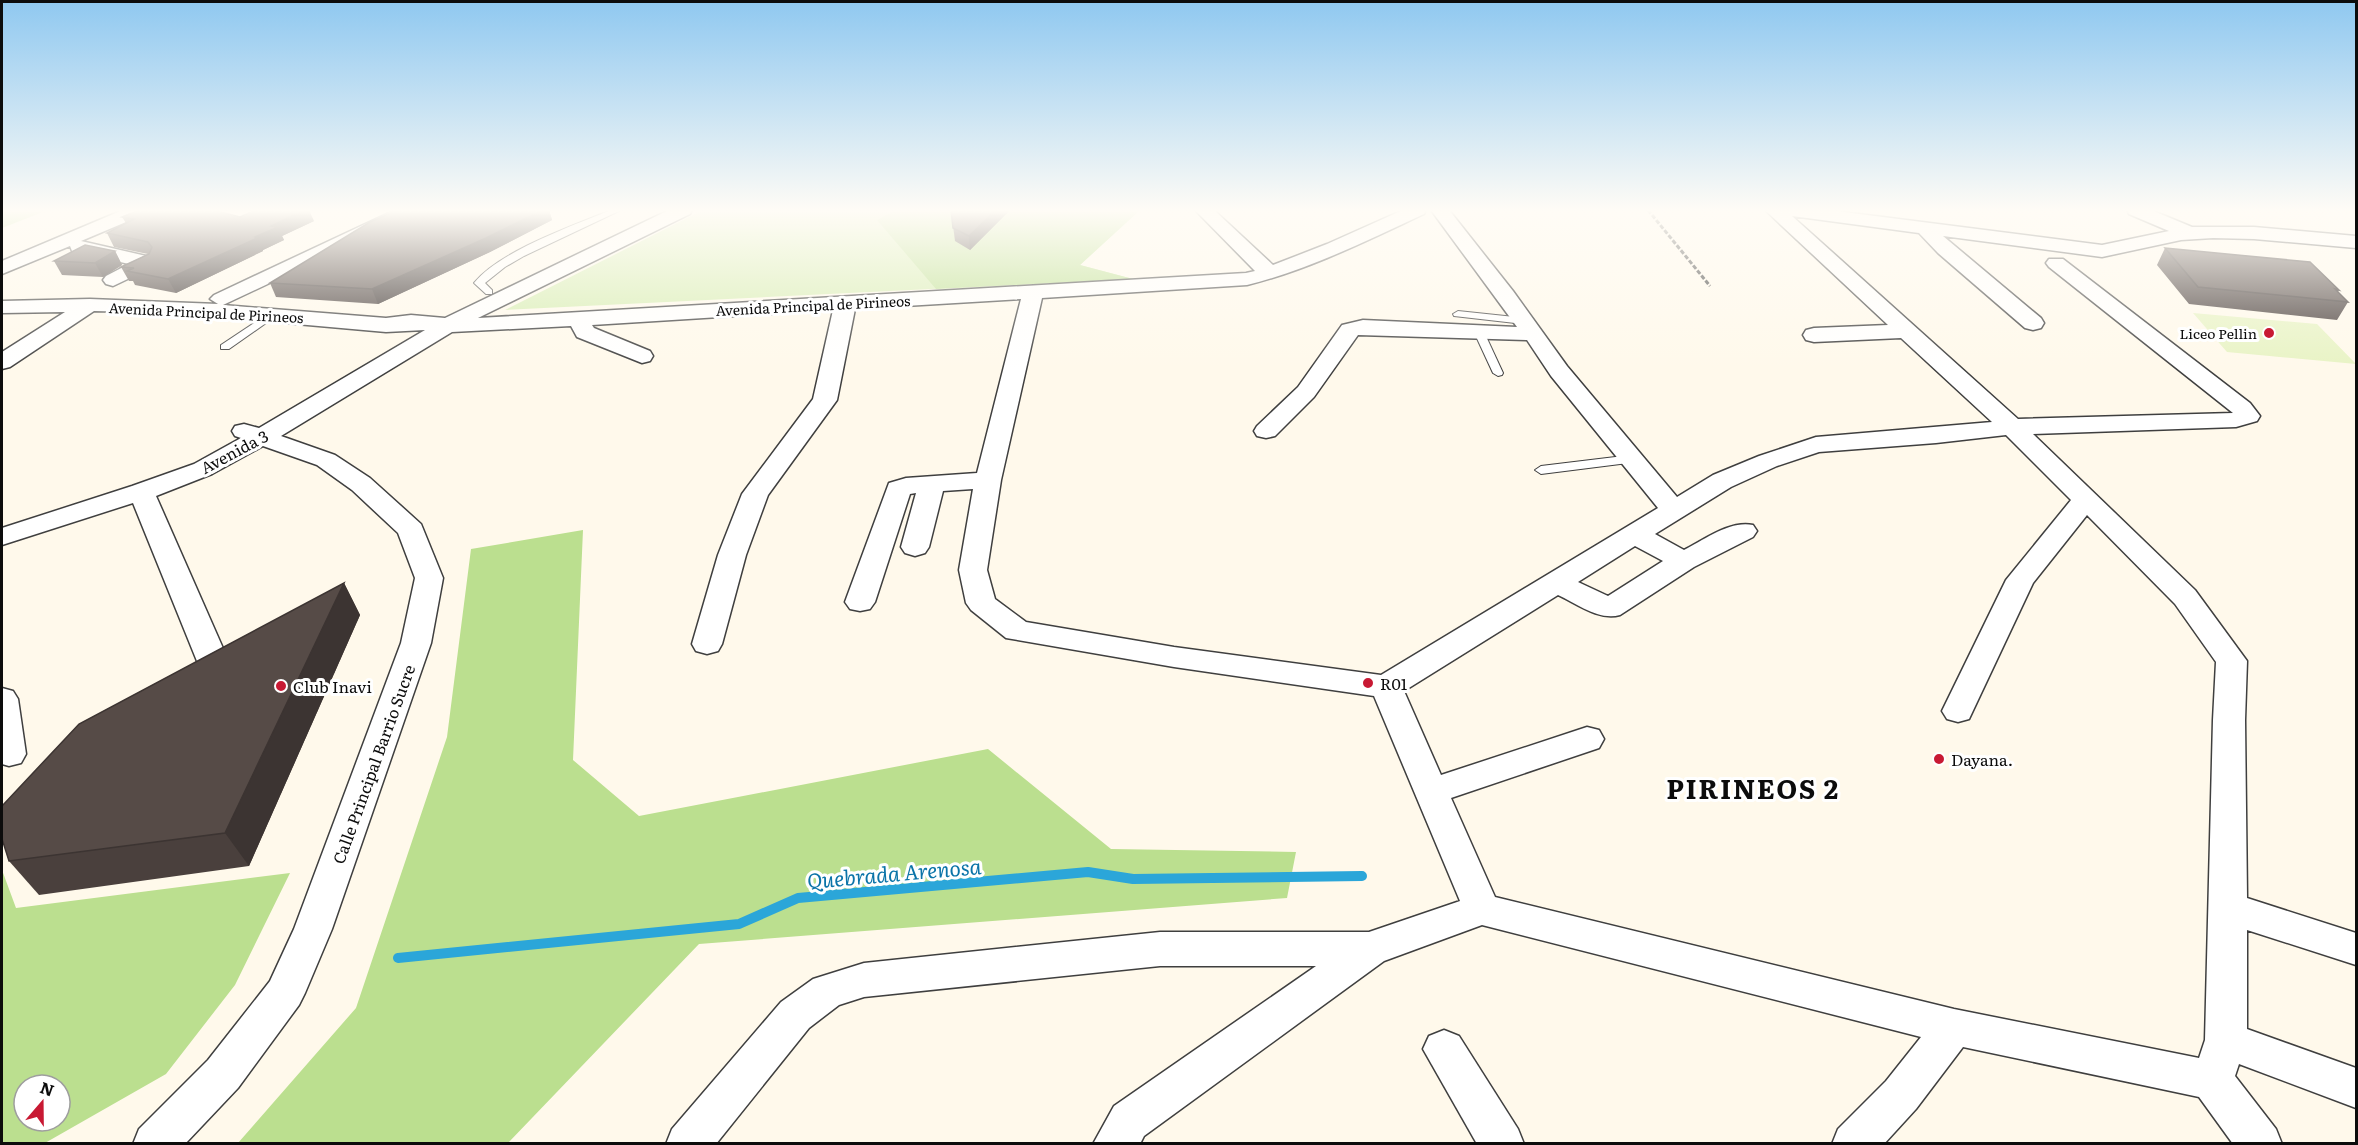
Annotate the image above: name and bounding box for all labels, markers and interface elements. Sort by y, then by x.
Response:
street label: Avenida Principal de Pirineos [715,290,911,320]
street label: Avenida Principal de Pirineos [108,297,304,327]
place label: Liceo Pellin [2179,323,2257,343]
marker: Liceo Pellin [2262,326,2276,340]
street label: Avenida 3 [196,423,272,479]
street label: Calle Principal Barrio Sucre [326,661,420,867]
place label: R01 [1380,671,1408,695]
place label: Club Inavi [293,674,372,698]
marker: R01 [1361,676,1375,690]
marker: Club Inavi [274,679,288,693]
place label: Dayana. [1951,747,2013,771]
marker: Dayana. [1932,752,1946,766]
district label: PIRINEOS 2 [1666,767,1840,807]
water label: Quebrada Arenosa [806,849,982,895]
north arrow [12,1073,72,1133]
text: N [37,1074,58,1102]

